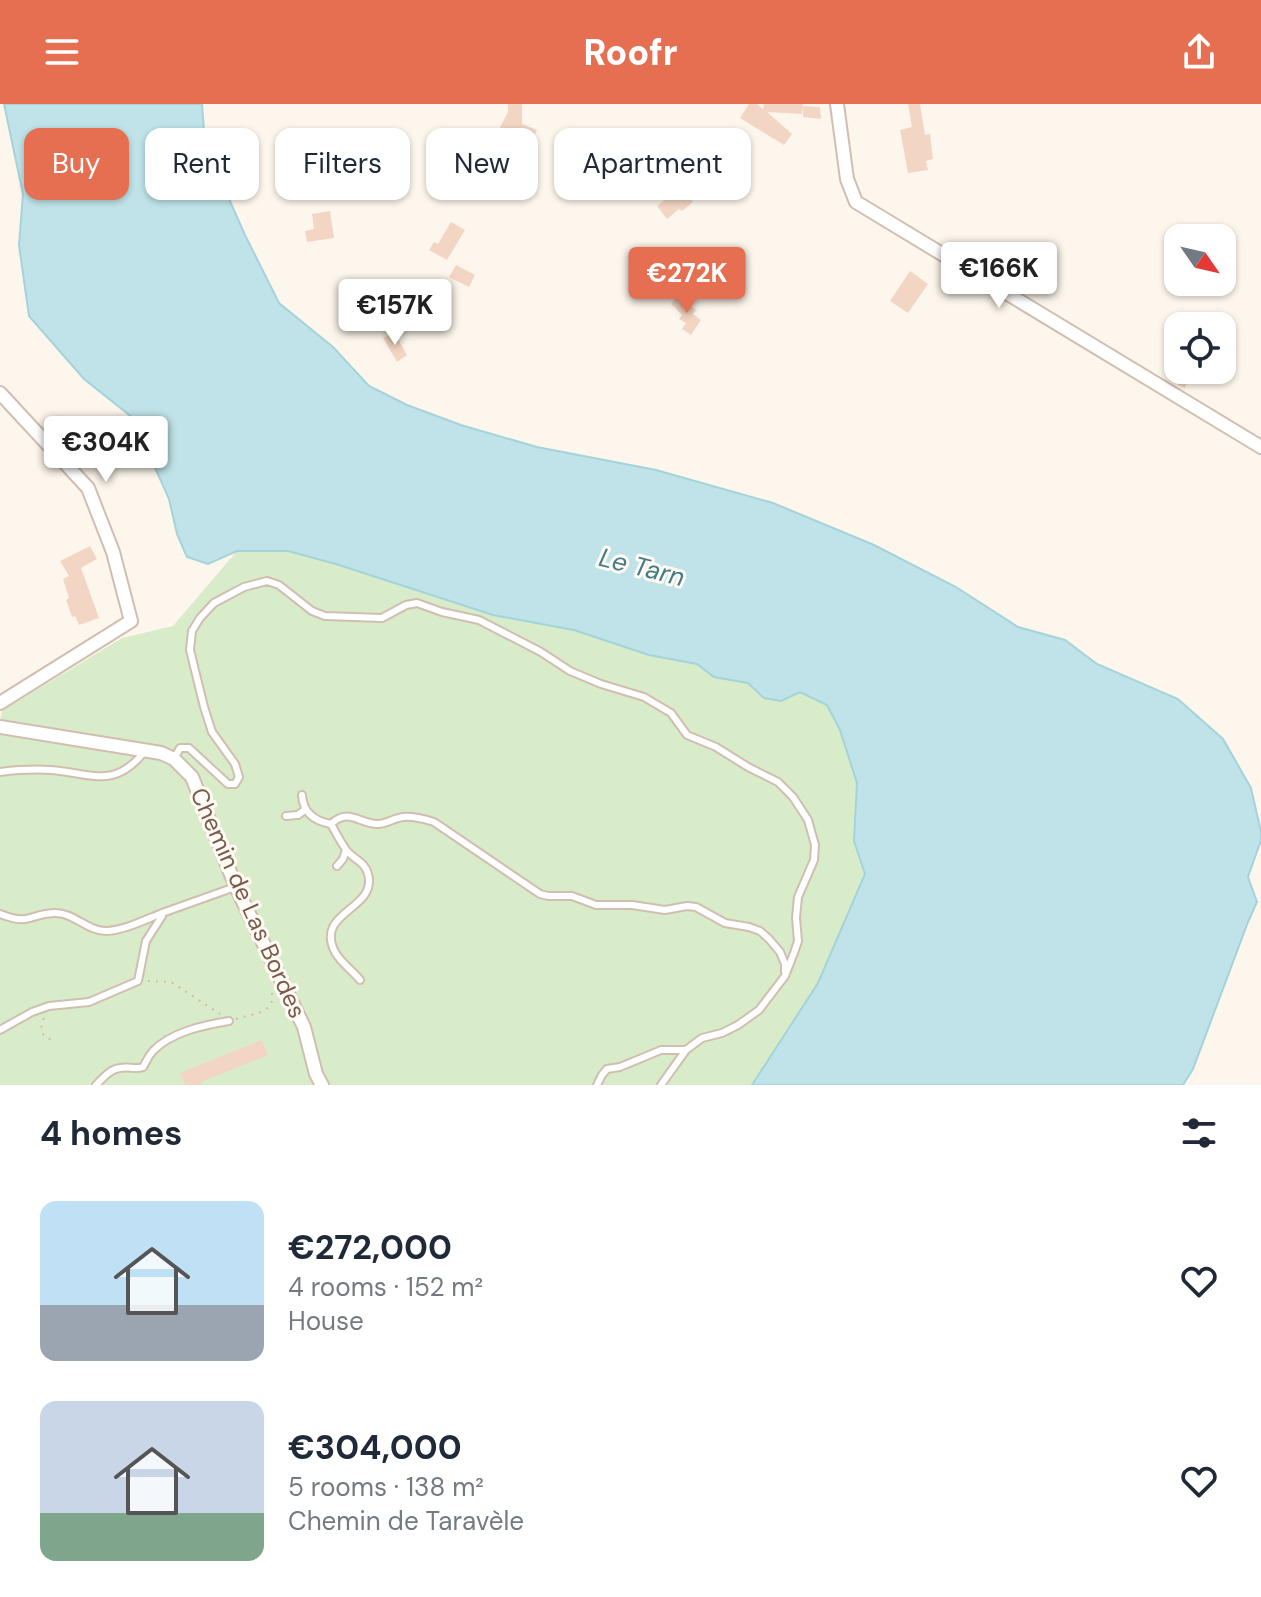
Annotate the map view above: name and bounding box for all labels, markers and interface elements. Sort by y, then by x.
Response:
text: Roofr [583,29,678,76]
icon: menu [40,30,84,74]
icon: share [1177,30,1221,74]
chip: Buy [24,128,129,200]
chip: Rent [145,128,259,200]
chip: Filters [275,128,410,200]
chip: New [426,128,538,200]
chip: Apartment [554,128,751,200]
north arrow [1164,224,1236,296]
map controls [1164,224,1236,384]
pin: €166K [943,242,1055,310]
pin: €272K [631,247,743,315]
text: €166K [959,251,1039,285]
text: €272K [646,256,728,290]
pin: €157K [339,279,451,347]
text: €157K [357,288,433,322]
button: locate [1164,312,1236,384]
pin: €304K [50,416,162,484]
text: €304K [62,425,150,459]
water label: Le Tarn [596,540,688,594]
street label: Chemin de Las Bordes [184,783,313,1023]
text: 4 homes [40,1111,182,1156]
icon: filters [1177,1111,1221,1155]
text: €272,000 [288,1225,452,1270]
icon: home [104,1233,200,1329]
icon: heart [1177,1259,1221,1303]
text: 4 rooms · 152 m² [288,1270,483,1304]
text: House [288,1304,364,1338]
text: €304,000 [288,1425,462,1470]
icon: home [104,1433,200,1529]
icon: heart [1177,1459,1221,1503]
text: 5 rooms · 138 m² [288,1470,484,1504]
text: Chemin de Taravèle [288,1504,524,1538]

